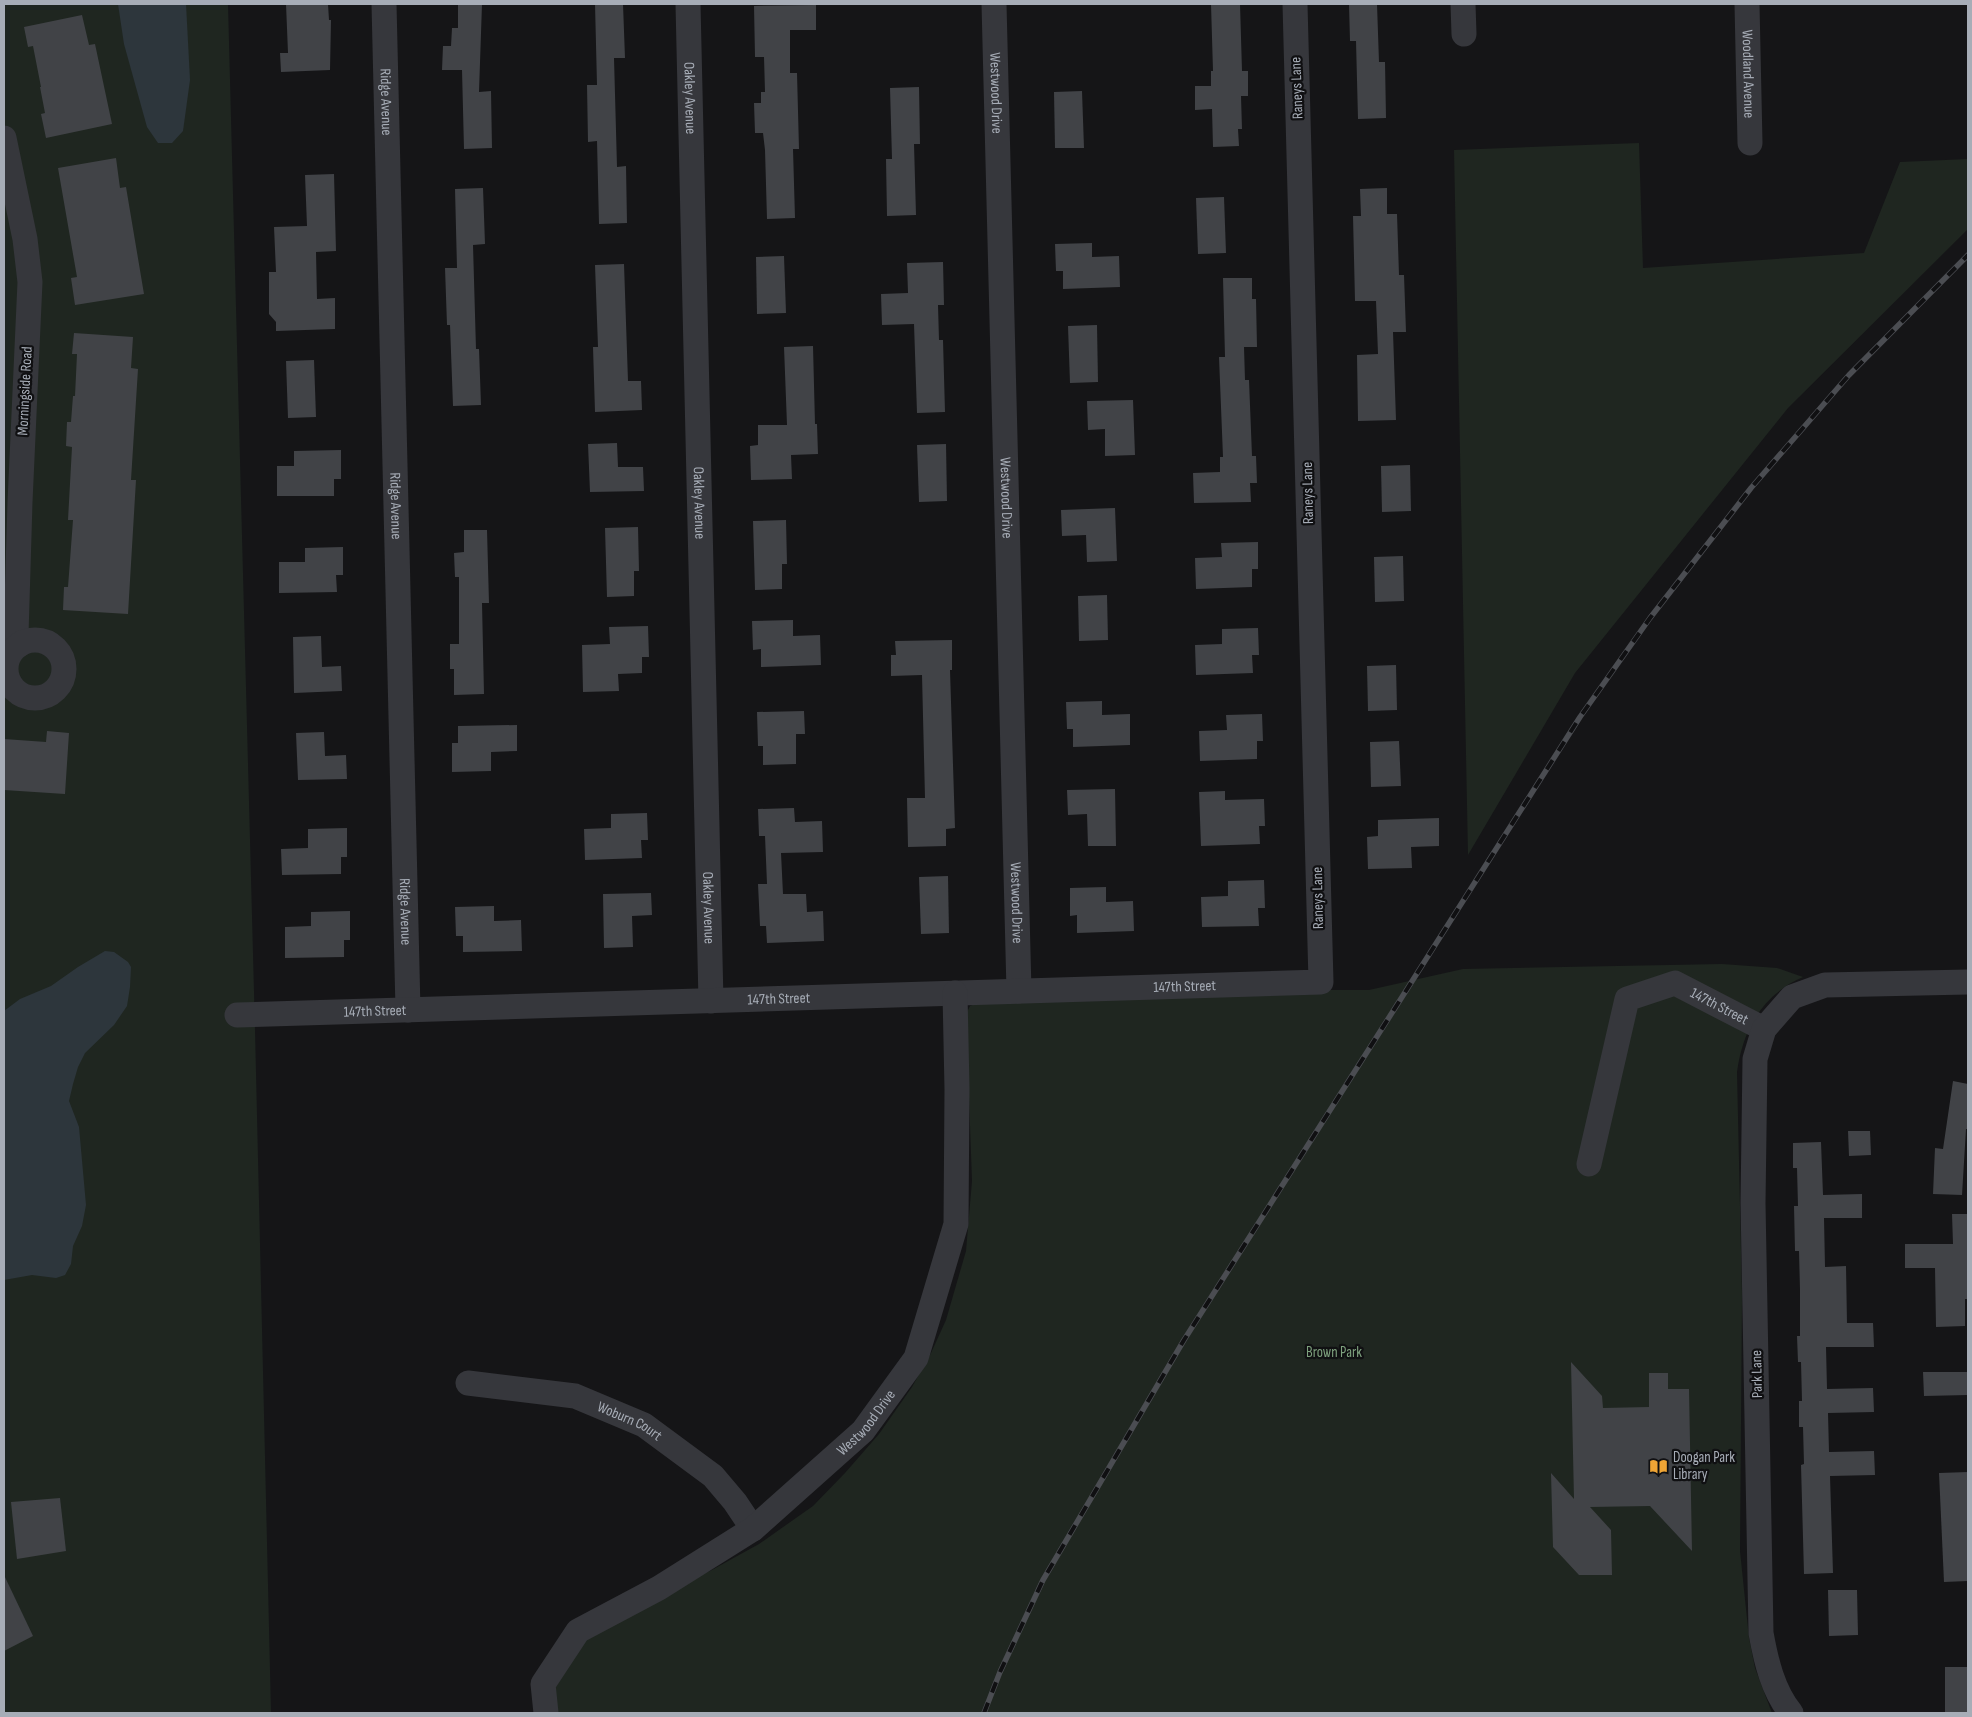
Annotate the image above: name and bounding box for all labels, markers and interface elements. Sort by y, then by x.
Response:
street label: Woodland Avenue [1738,29,1759,118]
street label: Westwood Drive [986,52,1007,134]
street label: Raneys Lane [1286,57,1308,119]
street label: Oakley Avenue [680,62,701,134]
street label: Ridge Avenue [376,68,397,136]
street label: Morningside Road [13,346,37,436]
street label: Westwood Drive [996,457,1017,539]
street label: Raneys Lane [1298,462,1318,524]
street label: Oakley Avenue [689,466,710,539]
street label: Ridge Avenue [386,472,406,540]
street label: Westwood Drive [1006,862,1027,944]
street label: Raneys Lane [1308,867,1328,929]
street label: Oakley Avenue [699,871,719,944]
street label: Ridge Avenue [395,878,416,945]
street label: 147th Street [1153,976,1217,997]
street label: 147th Street [1687,983,1752,1029]
street label: 147th Street [747,988,811,1009]
street label: 147th Street [343,1000,407,1021]
park label: Brown Park [1306,1343,1362,1362]
street label: Park Lane [1747,1350,1767,1398]
street label: Westwood Drive [833,1386,899,1460]
street label: Woburn Court [595,1397,666,1445]
place label: Doogan Park Library [1673,1448,1735,1484]
library icon: Doogan Park Library [1649,1456,1669,1476]

